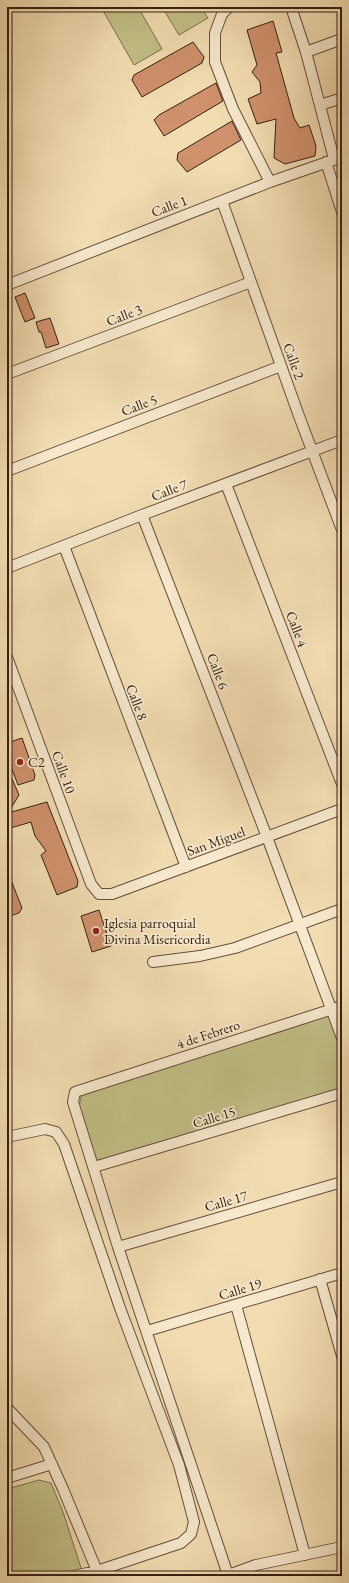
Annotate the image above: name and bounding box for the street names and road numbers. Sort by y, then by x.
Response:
street label: Calle 1 [148,191,190,221]
street label: Calle 3 [103,300,145,330]
street label: Calle 2 [279,340,309,382]
street label: Calle 5 [118,390,160,420]
street label: Calle 7 [148,475,190,505]
street label: Calle 4 [282,608,312,650]
street label: Calle 6 [203,650,233,692]
street label: Calle 8 [122,681,152,723]
street label: Calle 10 [48,748,80,796]
street label: San Miguel [184,822,248,860]
street label: 4 de Febrero [174,1015,242,1053]
street label: Calle 15 [190,1102,238,1132]
street label: Calle 17 [202,1186,250,1216]
street label: Calle 19 [216,1274,264,1304]

